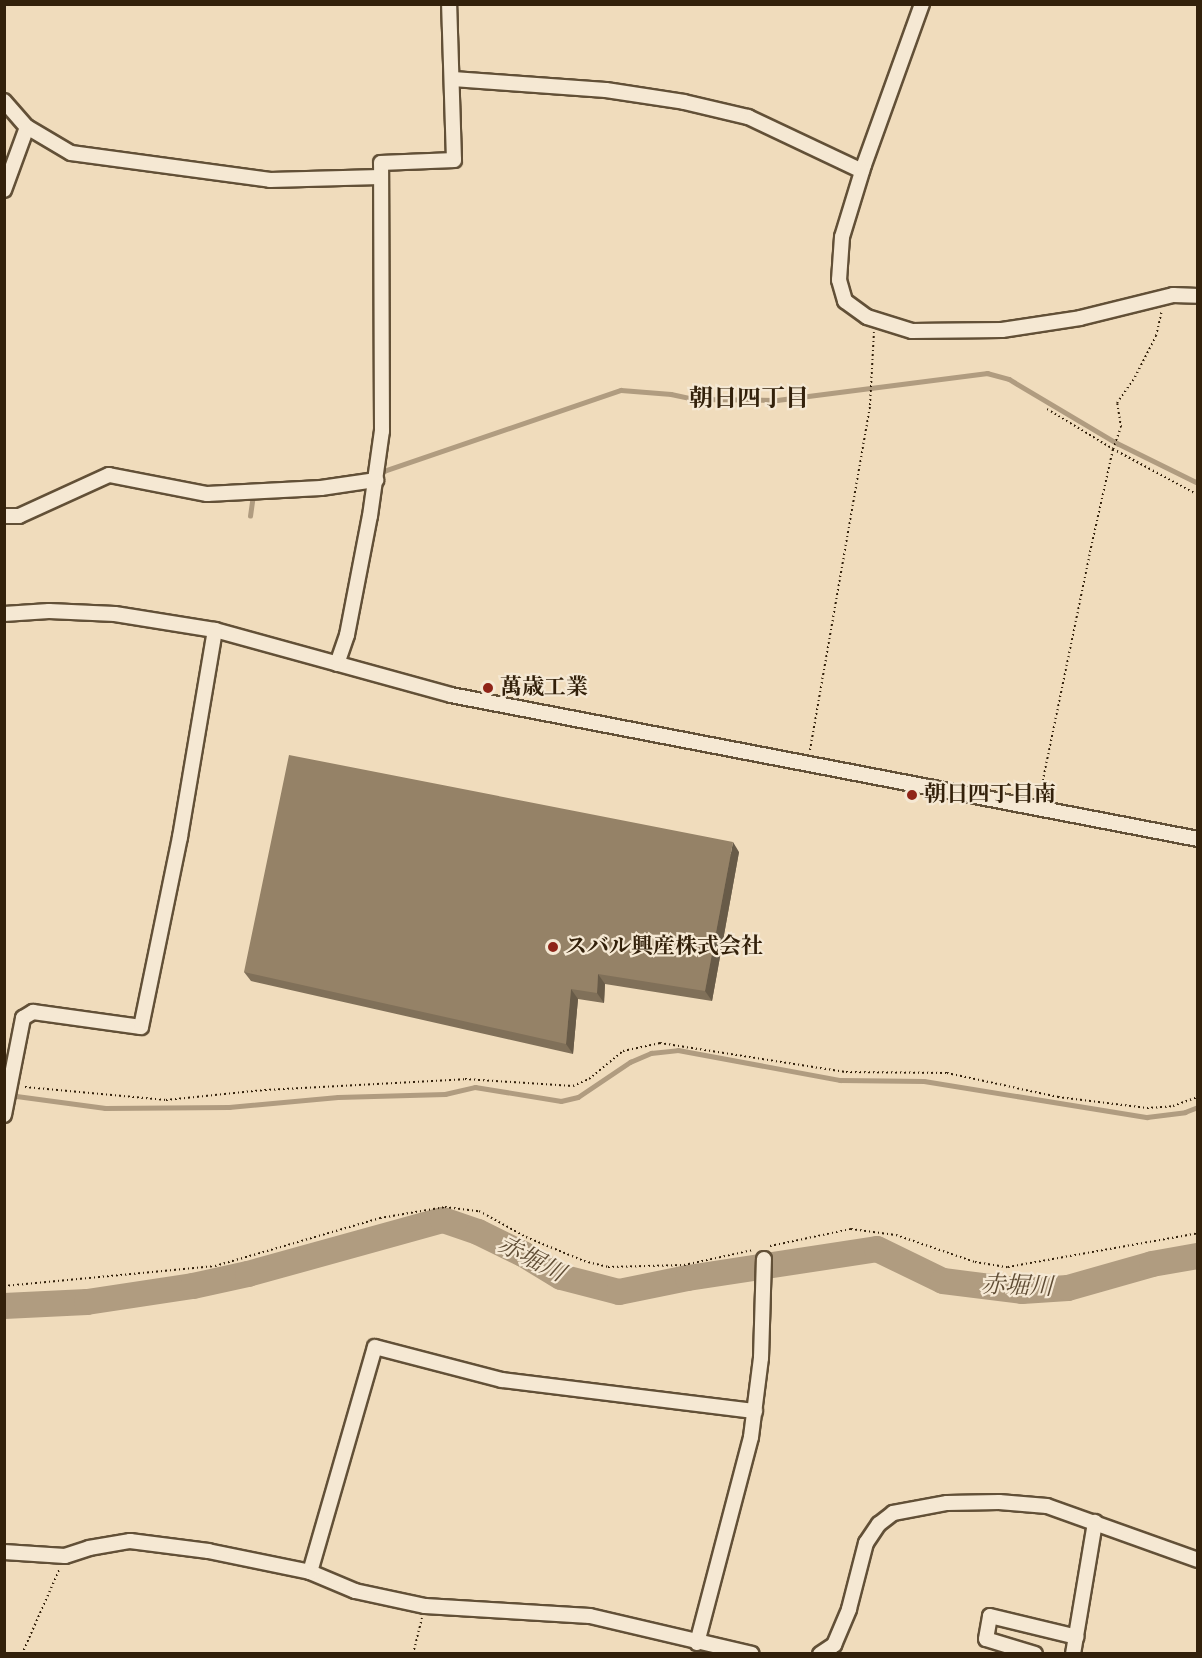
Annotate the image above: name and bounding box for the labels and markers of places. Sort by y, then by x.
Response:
place label: 萬歳工業 [500,675,588,701]
marker: 萬歳工業 [481,681,495,695]
place label: 朝日四丁目南 [924,782,1056,808]
marker: 朝日四丁目南 [905,788,919,802]
place label: スバル興産株式会社 [565,934,763,960]
marker: スバル興産株式会社 [546,940,560,954]

